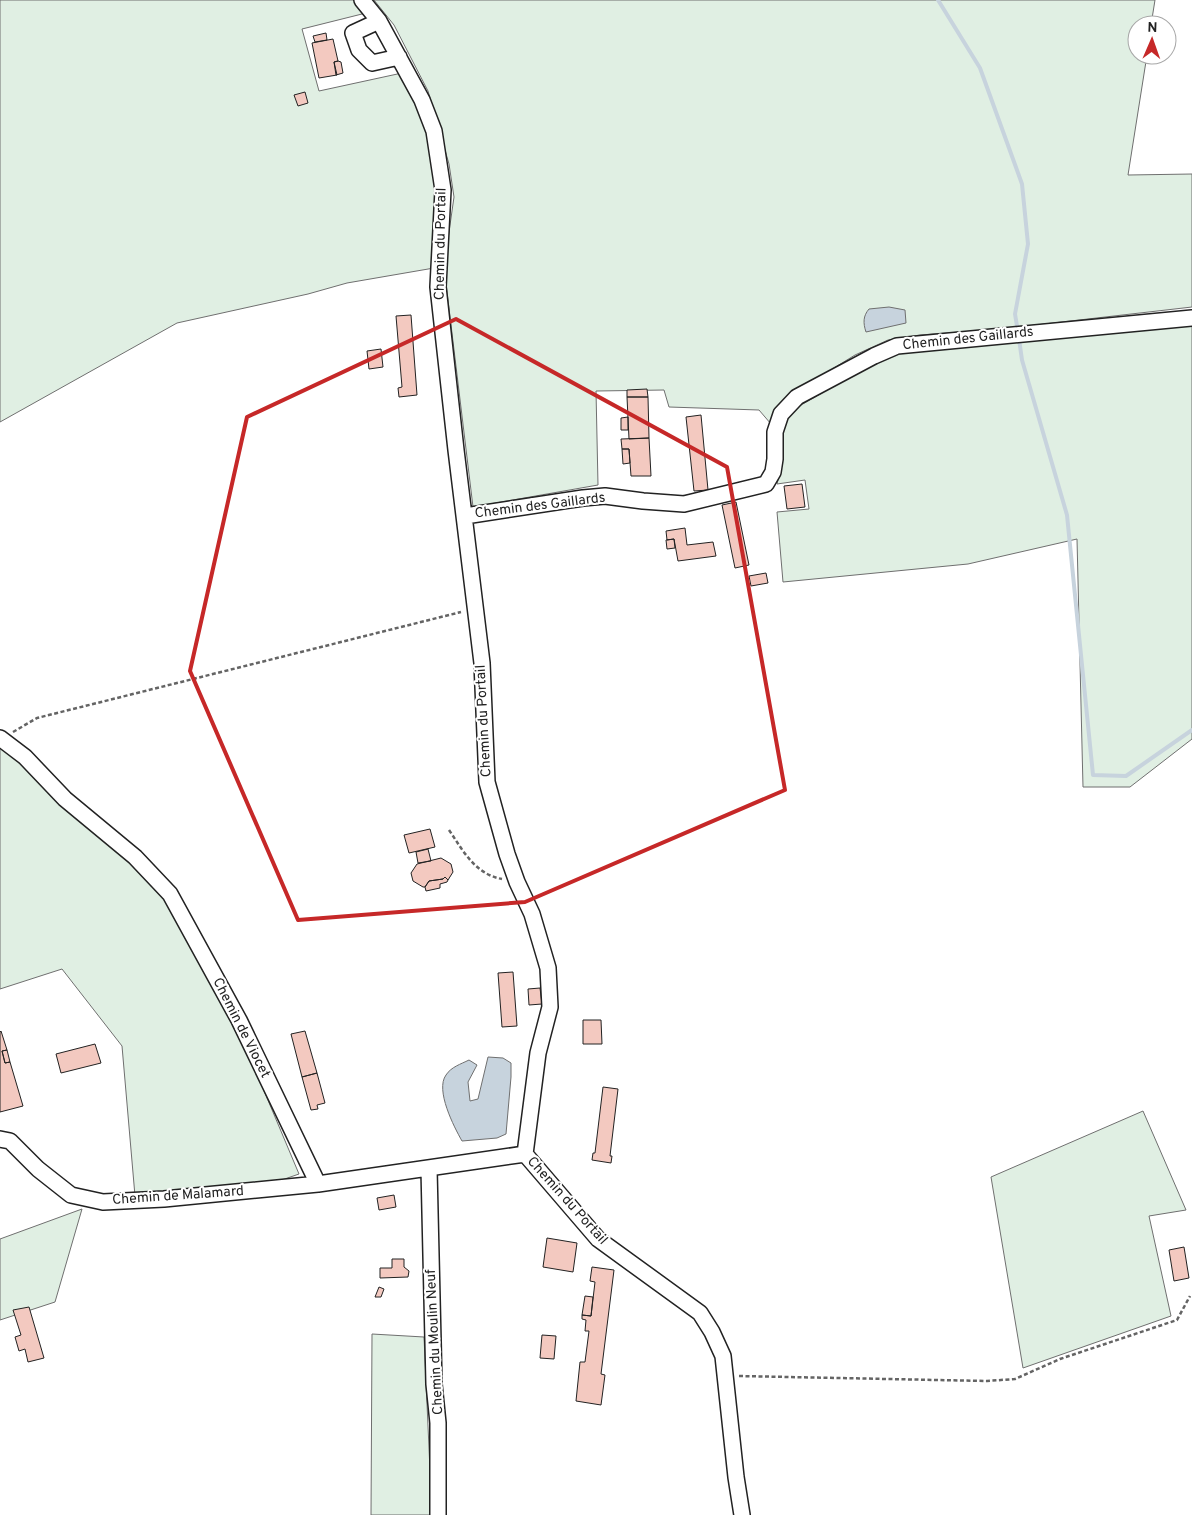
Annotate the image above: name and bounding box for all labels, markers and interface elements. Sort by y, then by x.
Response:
north arrow [1127,15,1177,65]
text: N [1147,20,1158,37]
street label: Chemin du Portail [432,188,450,300]
street label: Chemin des Gaillards [902,324,1034,354]
street label: Chemin des Gaillards [474,490,606,522]
street label: Chemin du Portail [473,664,495,778]
street label: Chemin de Viocet [208,975,274,1081]
street label: Chemin du Portail [523,1154,611,1248]
street label: Chemin de Malamard [112,1183,244,1209]
street label: Chemin du Moulin Neuf [423,1268,447,1415]

